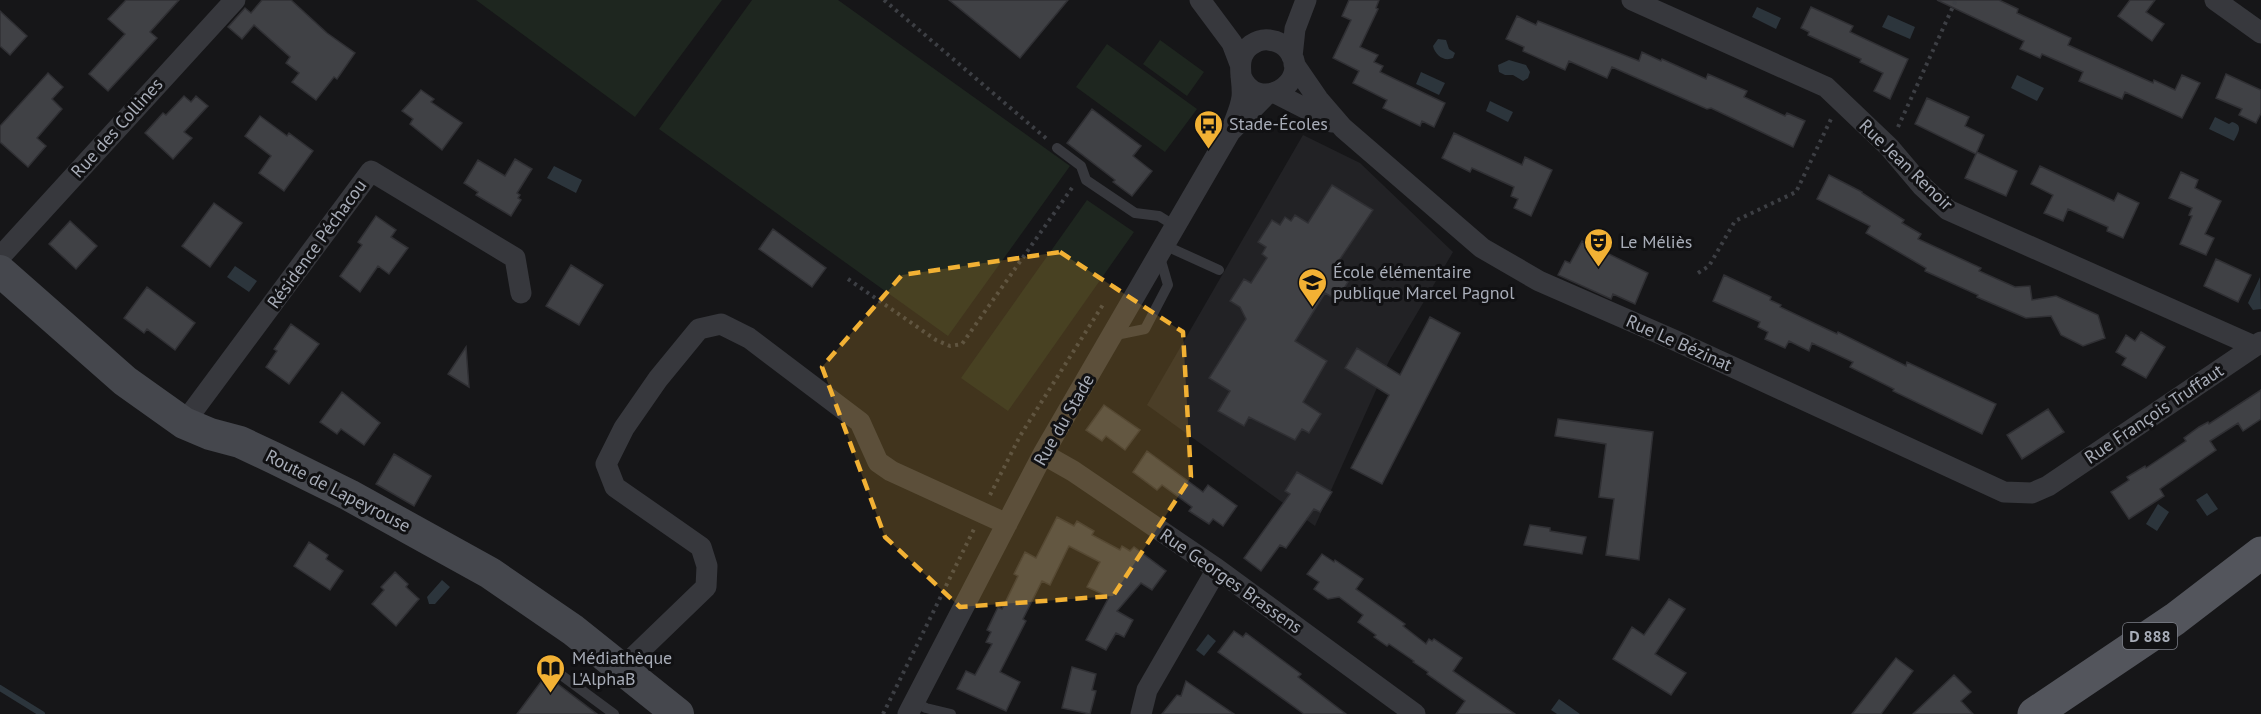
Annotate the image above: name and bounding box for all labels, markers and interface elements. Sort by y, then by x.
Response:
street label: Rue des Collines [66,73,168,182]
bus stop icon: Stade-Écoles [1192,108,1224,150]
place label: Stade-Écoles [1229,112,1328,135]
street label: Rue Jean Renoir [1855,114,1958,215]
street label: Résidence Péchacou [262,175,371,313]
theatre icon: Le Méliès [1583,226,1615,268]
place label: Le Méliès [1620,230,1692,253]
place label: École élémentaire publique Marcel Pagnol [1333,260,1515,304]
school or university icon: École élémentaire publique Marcel Pagnol [1296,266,1328,308]
street label: Rue Le Bézinat [1623,309,1736,376]
street label: Rue François Truffaut [2080,359,2228,469]
street label: Rue du Stade [1028,370,1099,470]
street label: Route de Lapeyrouse [262,444,415,537]
street label: Rue Georges Brassens [1156,523,1307,638]
road number: D 888 [2123,623,2177,649]
place label: Médiathèque L'AlphaB [572,646,672,690]
library icon: Médiathèque L'AlphaB [535,652,567,694]

